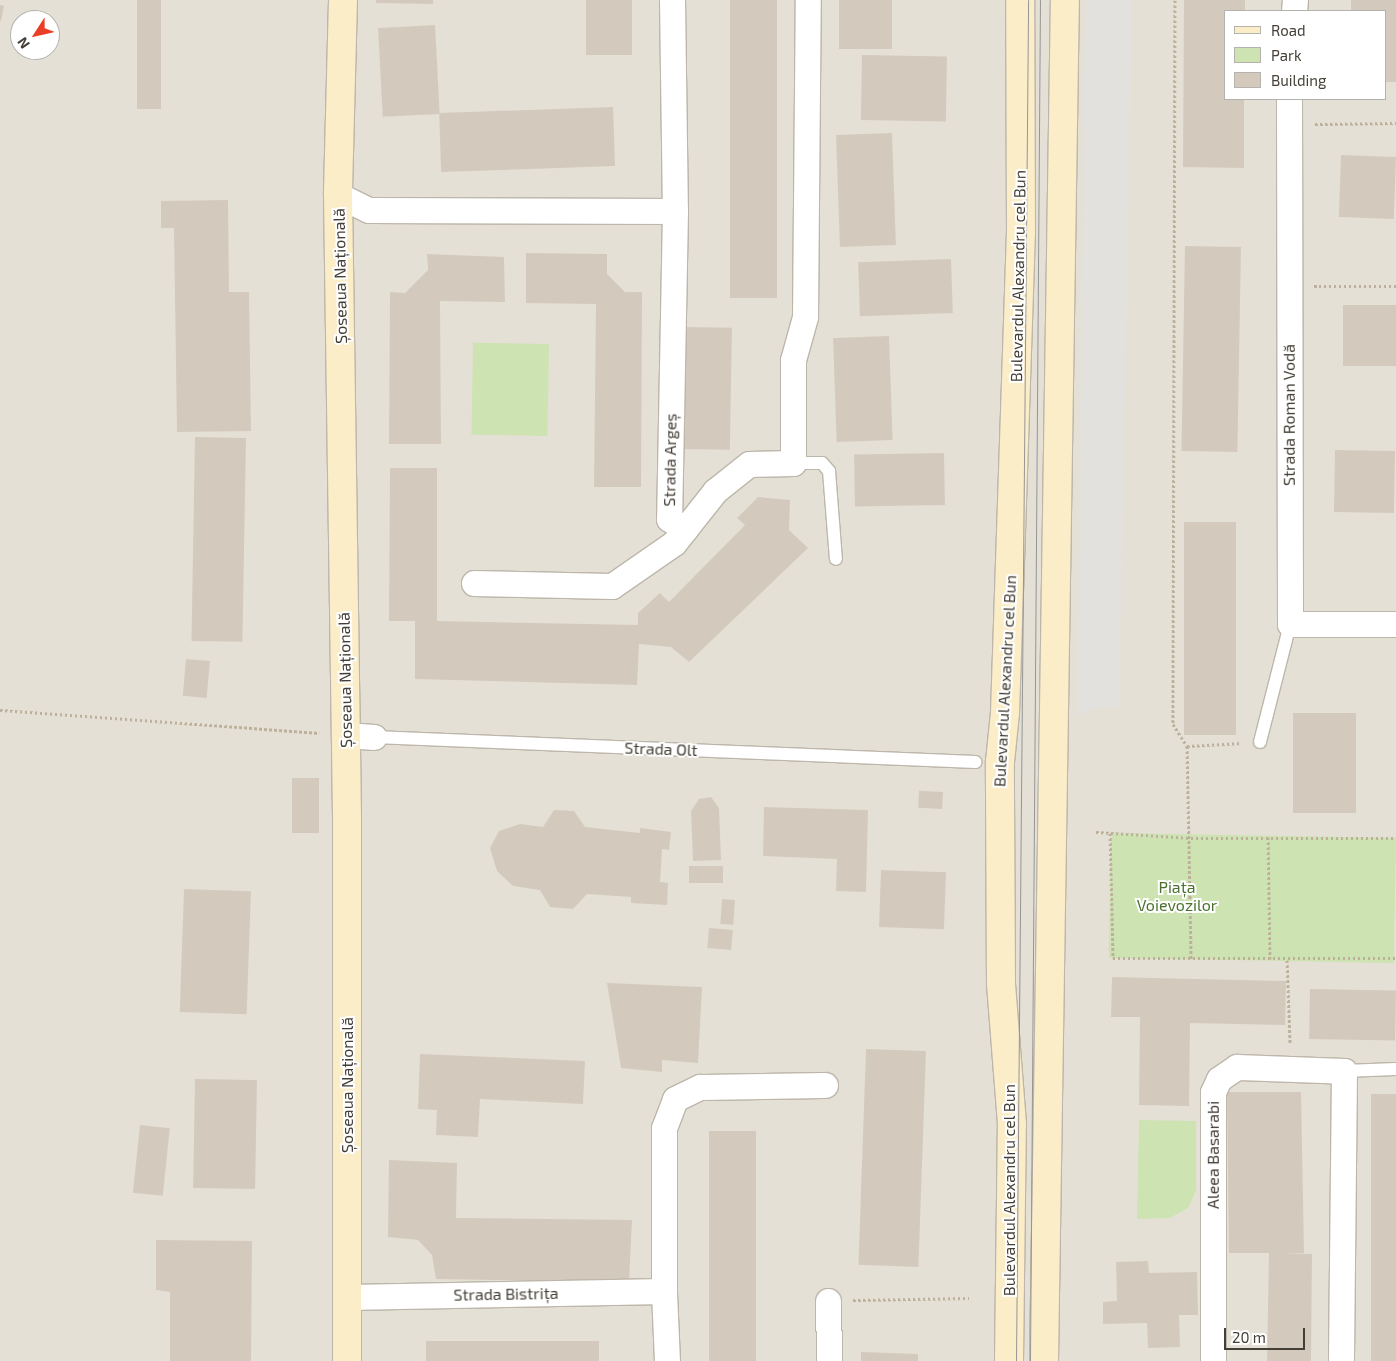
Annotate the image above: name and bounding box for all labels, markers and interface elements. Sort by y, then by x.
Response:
north arrow [10,10,60,60]
legend [1224,10,1386,100]
text: Road [1271,21,1306,39]
text: N [13,34,33,52]
text: Park [1271,46,1302,64]
text: Building [1271,71,1326,89]
street label: Bulevardul Alexandru cel Bun [1007,169,1029,383]
street label: Șoseaua Națională [329,208,351,344]
street label: Strada Roman Vodă [1279,344,1299,486]
street label: Strada Argeș [660,413,680,507]
street label: Bulevardul Alexandru cel Bun [990,574,1020,788]
street label: Șoseaua Națională [334,612,356,748]
street label: Strada Olt [624,738,698,760]
park label: Piața Voievozilor [1137,877,1217,915]
street label: Șoseaua Națională [337,1017,357,1153]
street label: Bulevardul Alexandru cel Bun [999,1083,1019,1297]
street label: Aleea Basarabi [1203,1101,1223,1209]
street label: Strada Bistrița [453,1283,559,1305]
scale bar [1226,1318,1307,1350]
text: 20 m [1232,1328,1266,1346]

